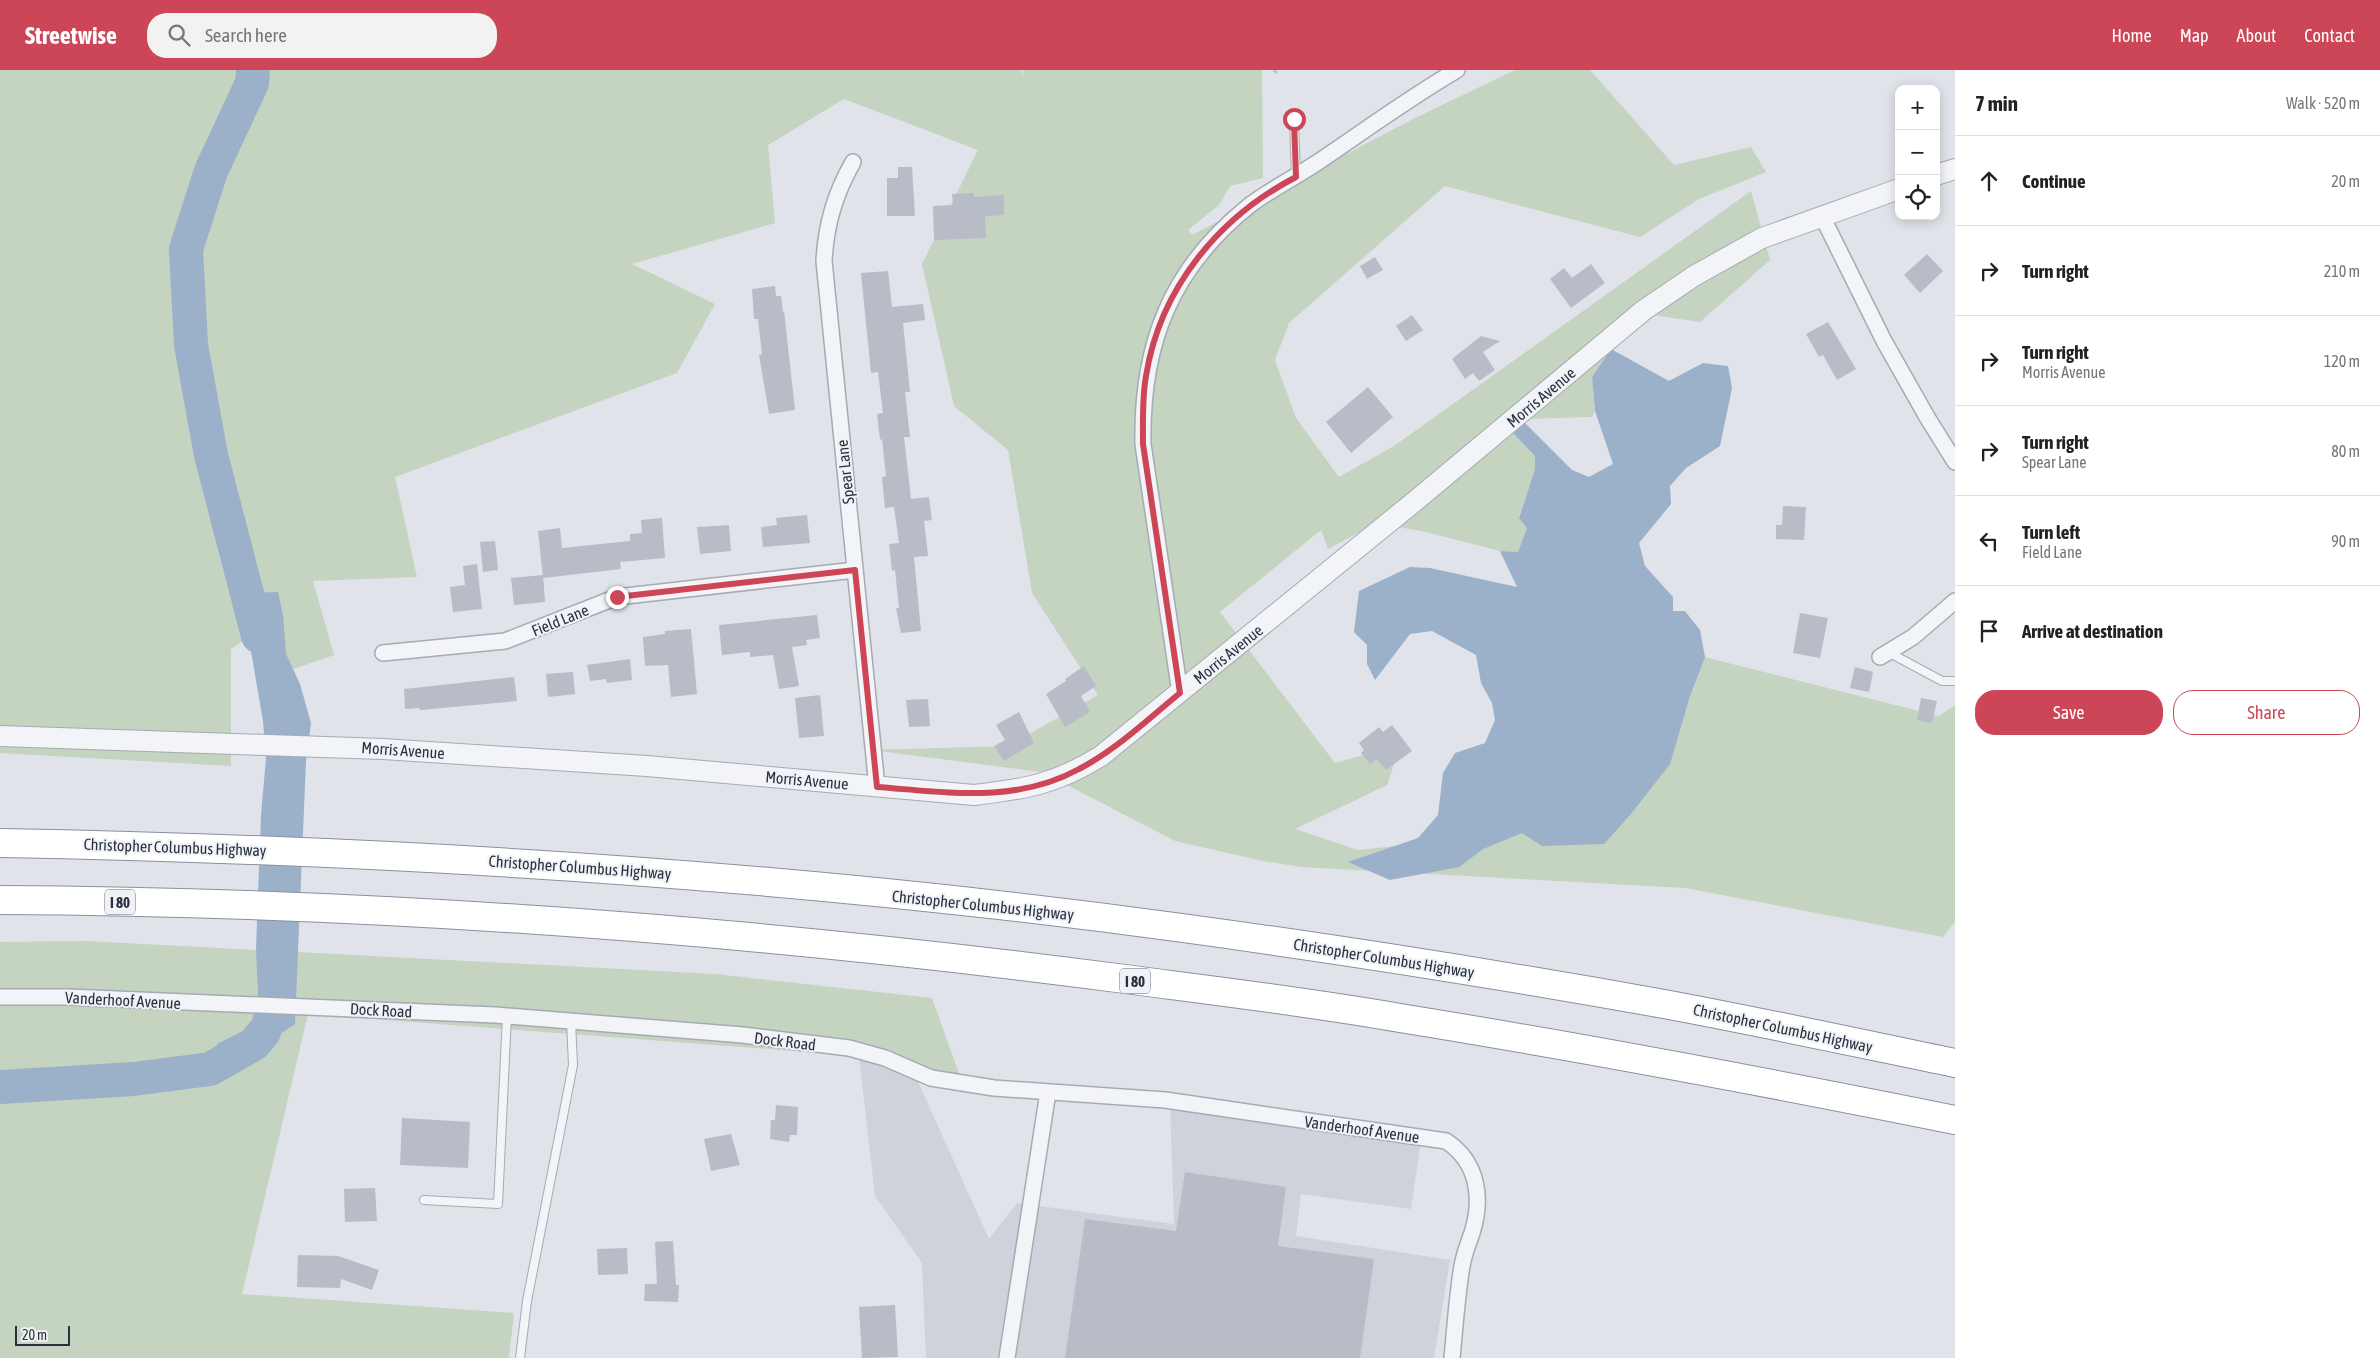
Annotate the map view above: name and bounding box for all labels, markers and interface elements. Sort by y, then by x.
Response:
search box [147,13,497,58]
icon: search [165,21,193,49]
text: Streetwise [25,22,117,49]
text: Search here [205,24,287,46]
text: Home [2112,25,2152,46]
text: Map [2180,25,2209,46]
text: About [2237,25,2276,46]
text: Contact [2304,25,2355,46]
map controls [1895,85,1940,220]
button: + [1895,85,1940,130]
text: 7 min [1975,91,2018,115]
text: Walk · 520 m [2286,94,2360,112]
route start [1283,108,1306,131]
button: − [1895,130,1940,175]
icon: ahead [1975,167,2003,195]
text: Continue [2022,170,2086,192]
text: 20 m [2331,172,2360,190]
button: locate [1895,175,1940,220]
icon: right [1975,257,2003,285]
text: Turn right [2022,260,2089,282]
text: 210 m [2324,262,2360,280]
text: Turn right [2022,341,2089,363]
icon: right [1975,347,2003,375]
text: 120 m [2324,352,2360,370]
street label: Morris Avenue [1503,363,1579,431]
text: Morris Avenue [2022,363,2106,381]
text: Turn right [2022,431,2089,453]
icon: right [1975,437,2003,465]
street label: Spear Lane [833,439,858,505]
text: 80 m [2331,442,2360,460]
text: Spear Lane [2022,453,2087,471]
text: Turn left [2022,521,2080,543]
icon: left [1975,527,2003,555]
text: 90 m [2331,532,2360,550]
text: Field Lane [2022,543,2082,561]
route end [606,586,629,609]
street label: Field Lane [529,600,591,640]
icon: arrive [1975,617,2003,645]
text: Arrive at destination [2022,620,2163,642]
street label: Morris Avenue [1190,621,1266,687]
button: Save [1975,690,2163,735]
button: Share [2173,690,2360,735]
street label: Morris Avenue [361,738,445,762]
street label: Morris Avenue [765,767,849,793]
street label: Christopher Columbus Highway [83,835,267,860]
street label: Christopher Columbus Highway [488,852,672,883]
street label: Christopher Columbus Highway [891,886,1075,925]
road number: I 80 [105,890,135,914]
street label: Christopher Columbus Highway [1292,935,1476,982]
road number: I 80 [1120,968,1150,994]
street label: Vanderhoof Avenue [65,988,181,1012]
street label: Dock Road [349,999,413,1021]
street label: Christopher Columbus Highway [1691,1000,1875,1057]
street label: Dock Road [753,1028,817,1054]
street label: Vanderhoof Avenue [1303,1112,1421,1146]
scale bar [15,1323,70,1346]
text: 20 m [22,1327,47,1343]

